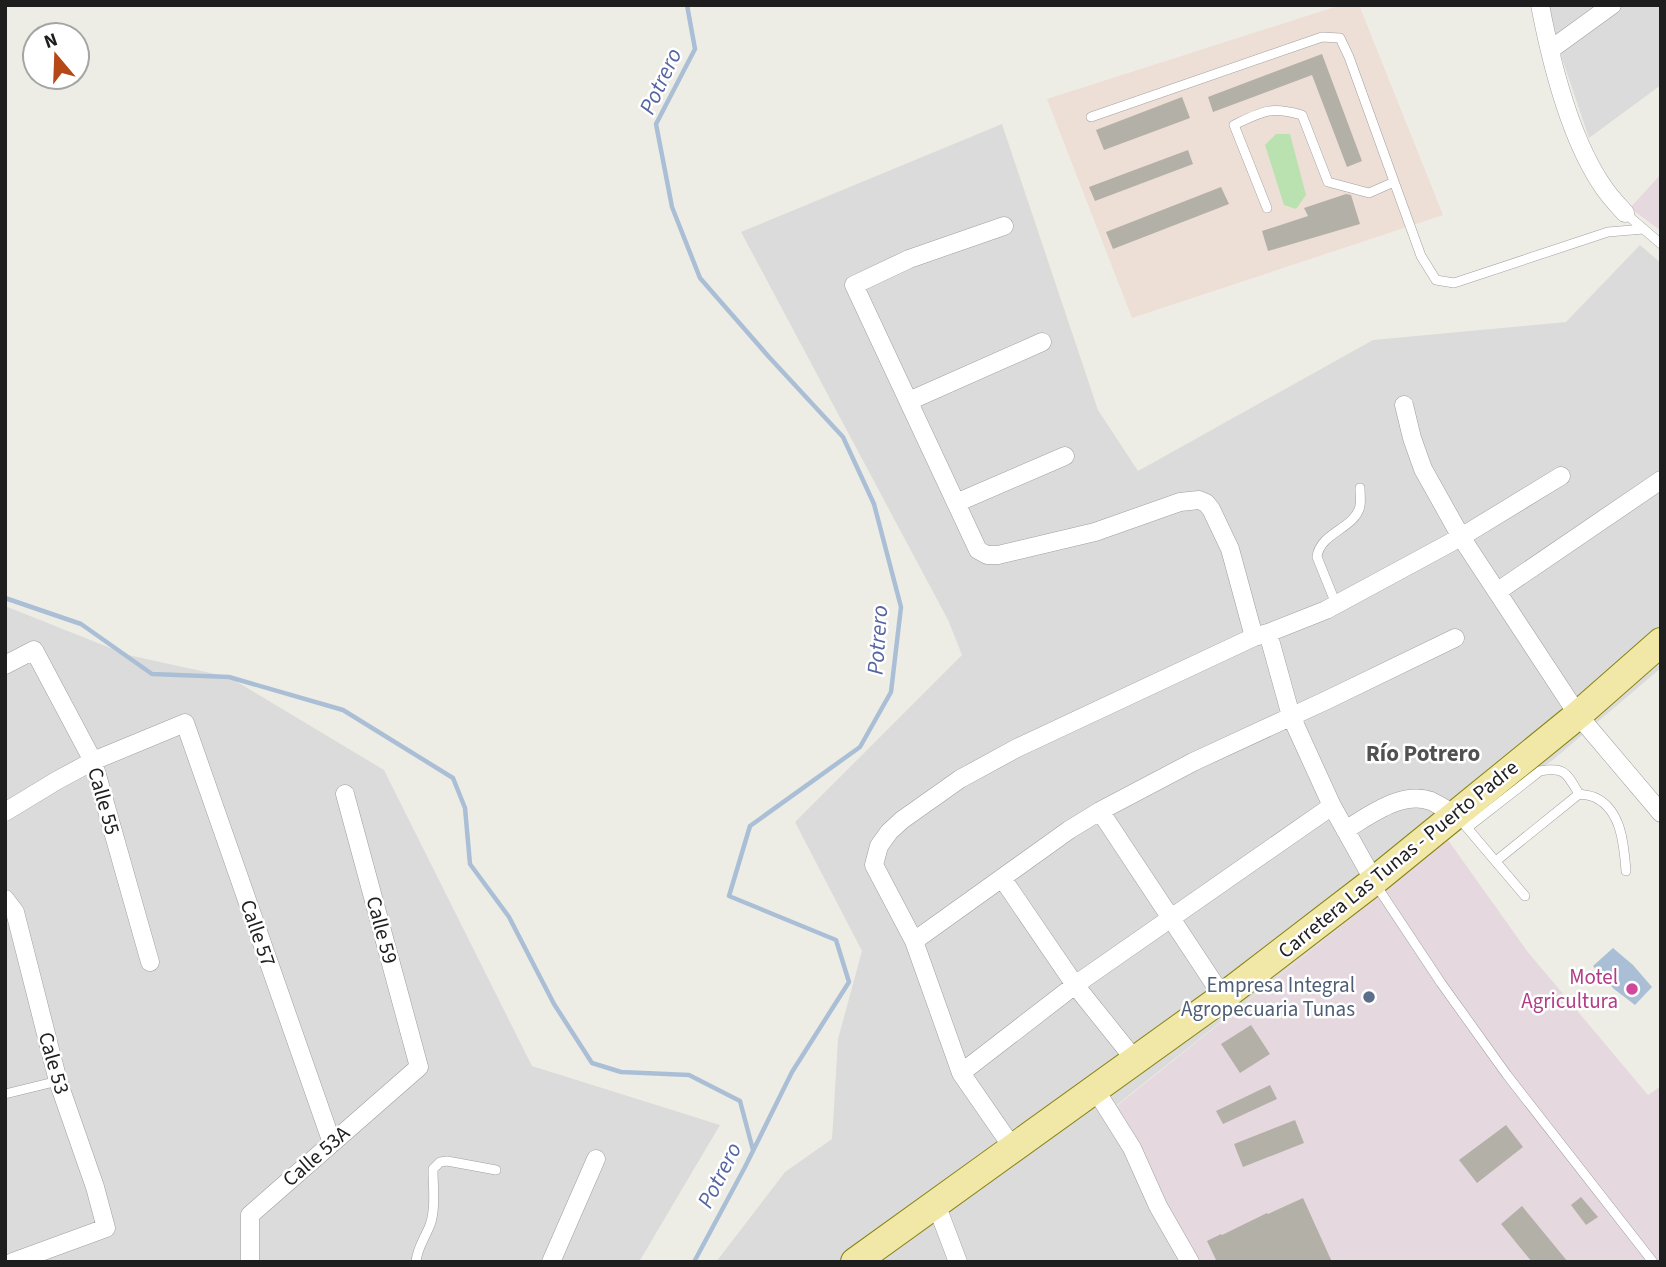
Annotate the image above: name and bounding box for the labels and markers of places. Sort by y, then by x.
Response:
place label: Motel Agricultura [1521,962,1618,1016]
place label: Empresa Integral Agropecuaria Tunas [1181,970,1355,1024]
marker: Motel Agricultura [1624,981,1640,997]
marker: Empresa Integral Agropecuaria Tunas [1361,989,1377,1005]

